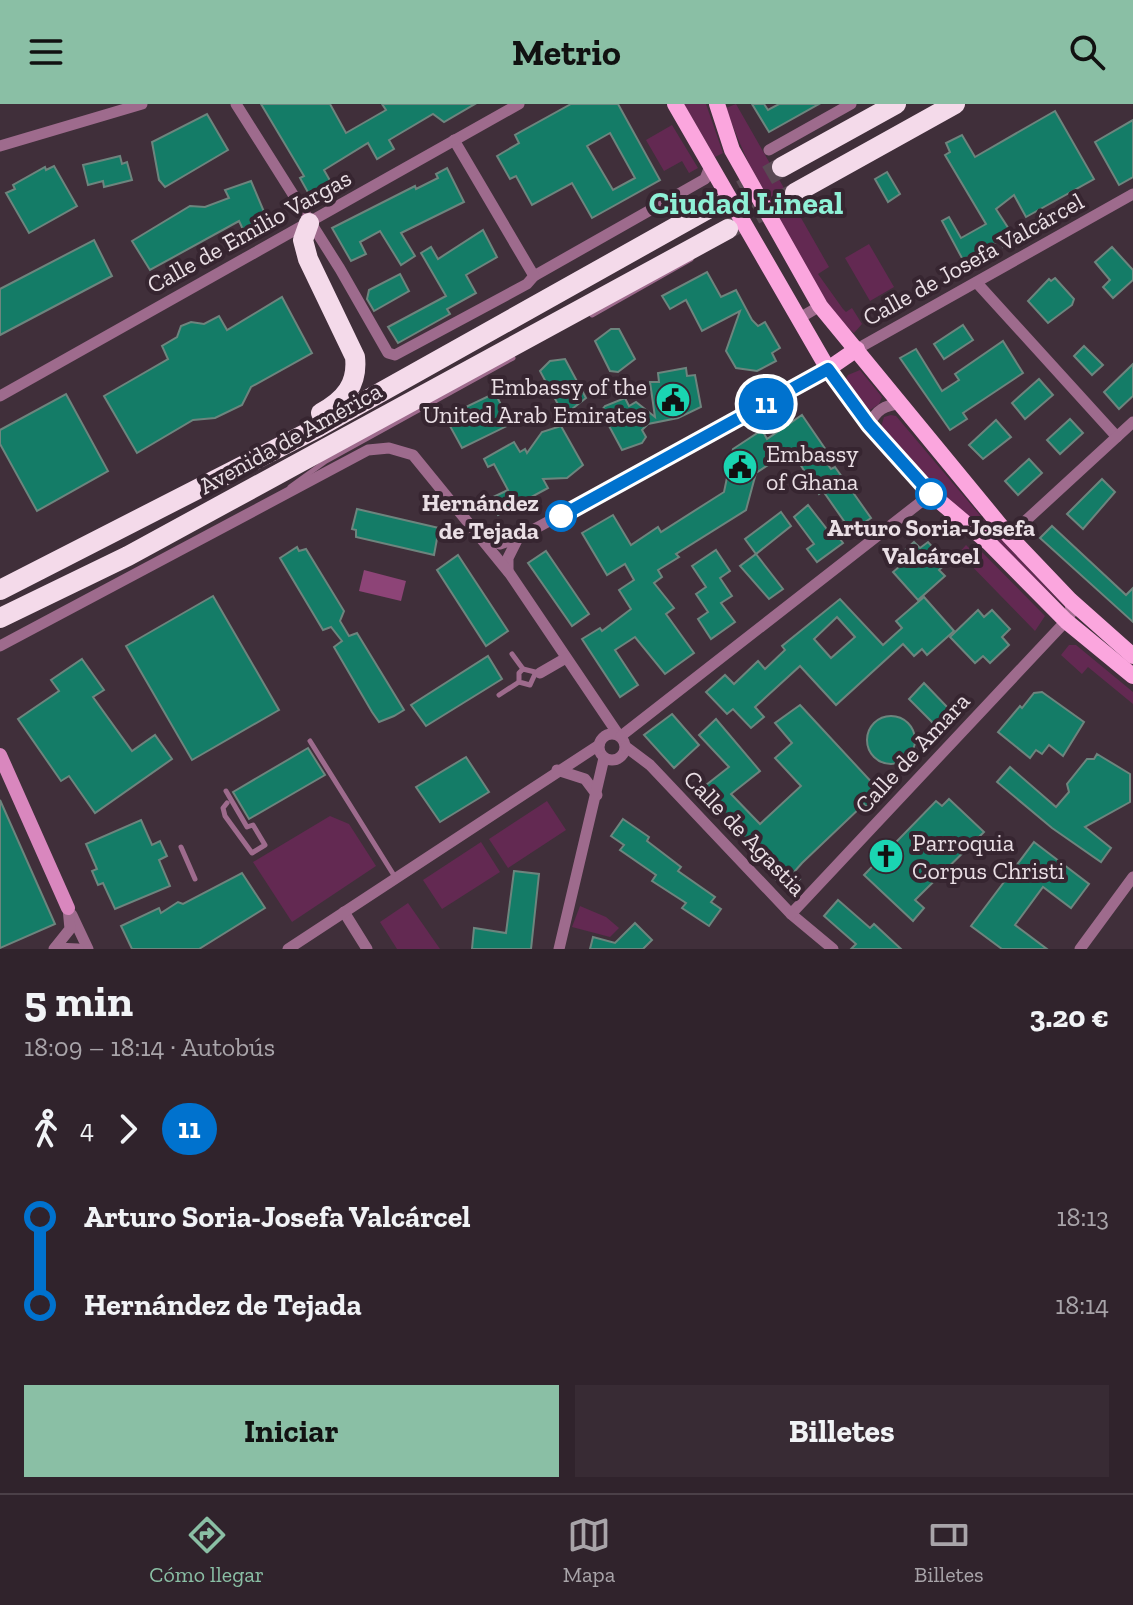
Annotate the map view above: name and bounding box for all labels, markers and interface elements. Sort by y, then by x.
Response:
icon: menu [24,30,68,74]
icon: search [1065,30,1109,74]
text: Metrio [512,31,621,74]
street label: Calle de Emilio Vargas [142,163,356,299]
district label: Ciudad Lineal [649,184,843,222]
street label: Calle de Josefa Valcárcel [858,186,1088,332]
place label: Embassy of the United Arab Emirates [422,372,647,429]
street label: Avenida de América [194,376,387,500]
line badge: 11 [730,378,802,430]
public building icon: Embassy of the United Arab Emirates [654,381,692,419]
text: 11 [755,387,777,420]
place label: Embassy of Ghana [766,439,859,496]
public building icon: Embassy of Ghana [721,448,759,486]
marker: Arturo Soria-Josefa Valcárcel [916,479,946,509]
place label: Hernández de Tejada [422,488,539,545]
marker: Hernández de Tejada [546,501,576,531]
place label: Arturo Soria-Josefa Valcárcel [827,513,1035,570]
street label: Calle de Amara [848,686,976,820]
street label: Calle de Agastia [678,764,812,902]
place label: Parroquia Corpus Christi [912,828,1065,885]
church icon: Parroquia Corpus Christi [867,837,905,875]
text: 5 min [24,974,133,1027]
text: 3.20 € [1029,999,1109,1035]
text: 18:09 – 18:14 · Autobús [24,1031,275,1063]
icon: walk [24,1107,68,1151]
icon: forward [106,1107,150,1151]
text: 11 [178,1112,201,1145]
text: 4 [80,1113,94,1145]
text: Arturo Soria-Josefa Valcárcel [84,1199,471,1235]
text: 18:13 [1056,1201,1109,1233]
text: Hernández de Tejada [84,1287,362,1323]
text: 18:14 [1055,1289,1109,1321]
button: Iniciar [24,1385,559,1477]
button: Billetes [575,1385,1109,1477]
tab: Cómo llegar [149,1513,264,1588]
tab: Mapa [563,1513,615,1588]
tab: Billetes [914,1513,984,1588]

